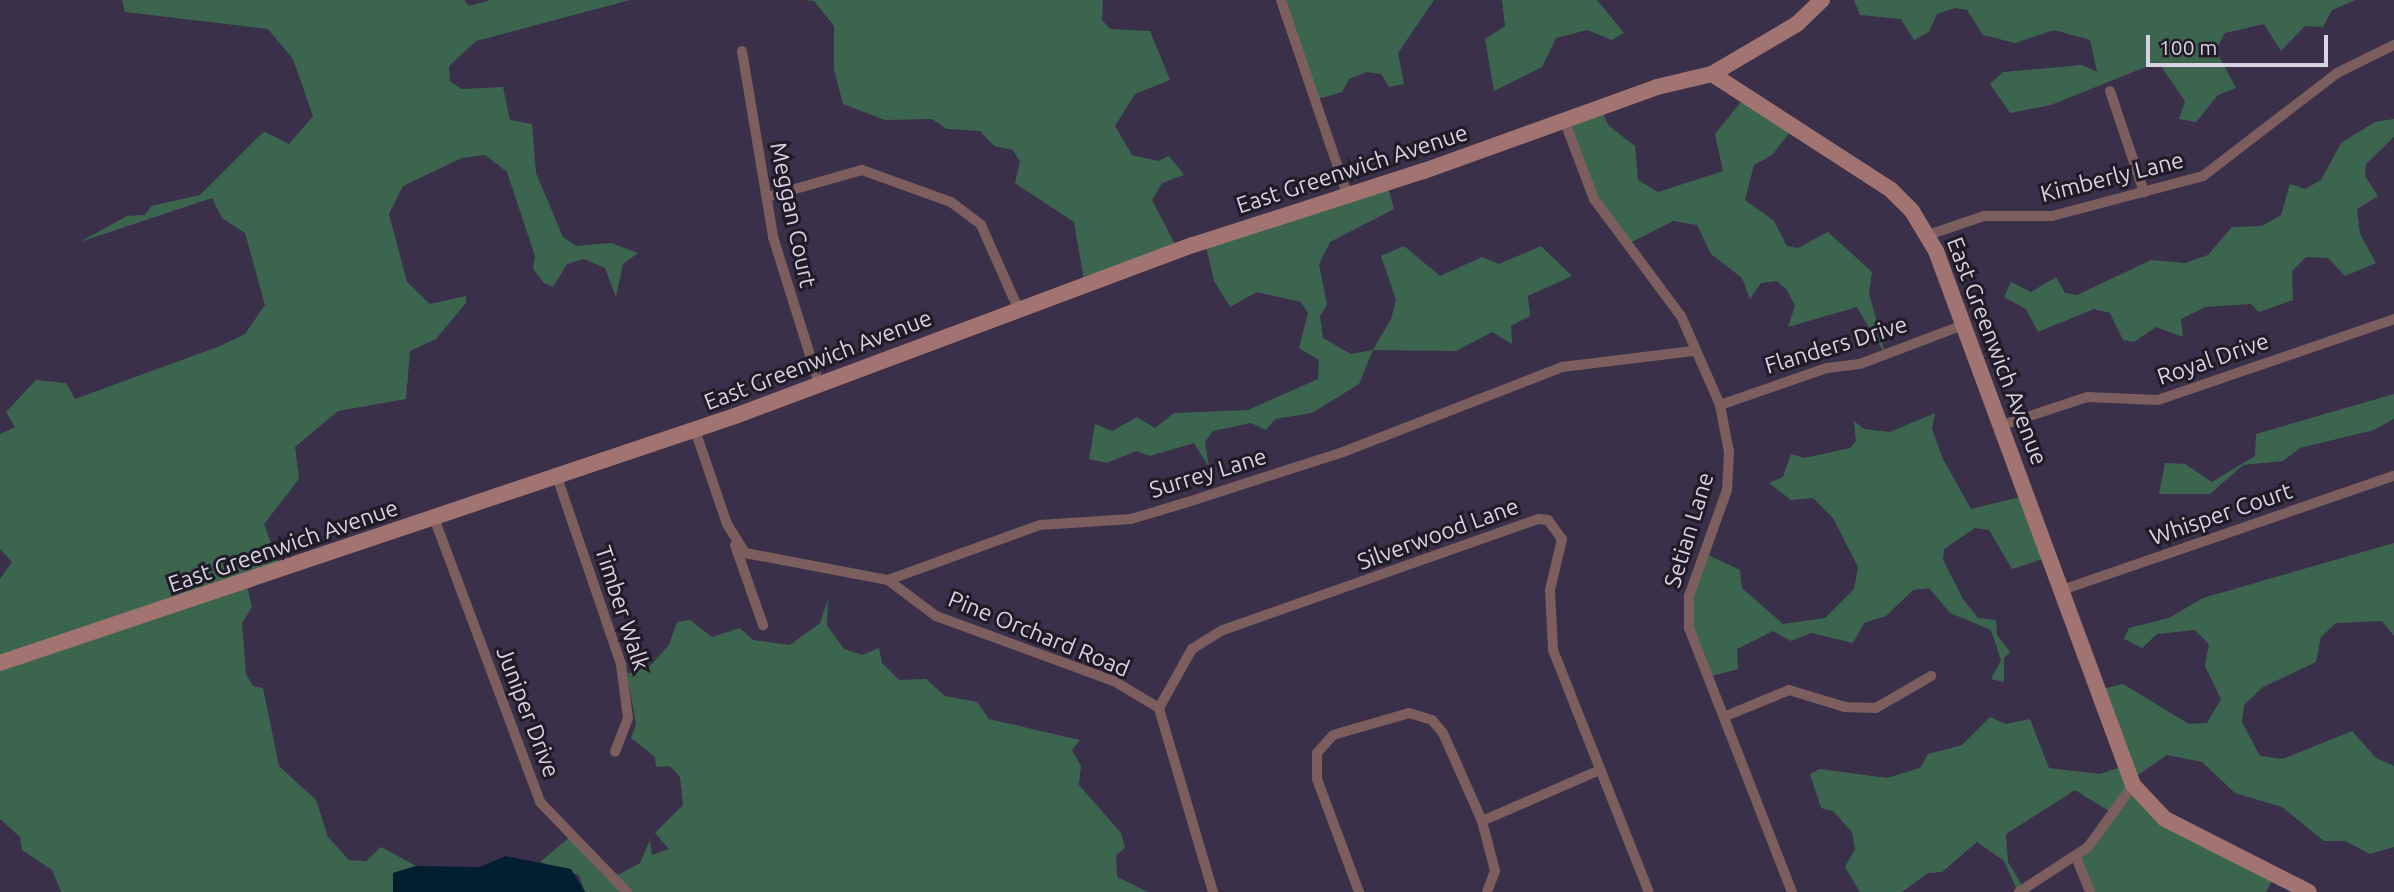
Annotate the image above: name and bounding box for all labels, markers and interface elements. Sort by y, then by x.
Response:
scale bar [2149,21,2331,65]
text: 100 m [2159,35,2217,59]
street label: East Greenwich Avenue [1233,119,1471,219]
street label: Meggan Court [764,140,822,290]
street label: Kimberly Lane [2038,146,2186,208]
street label: East Greenwich Avenue [1941,233,2053,469]
street label: East Greenwich Avenue [700,304,936,416]
street label: Flanders Drive [1761,310,1911,380]
street label: Royal Drive [2154,327,2272,391]
street label: Surrey Lane [1146,442,1270,504]
street label: Setian Lane [1658,469,1720,591]
street label: Whisper Court [2146,477,2296,551]
street label: Silverwood Lane [1354,492,1522,576]
street label: East Greenwich Avenue [164,494,402,598]
street label: Timber Walk [589,542,655,674]
street label: Pine Orchard Road [944,585,1134,683]
street label: Juniper Drive [490,643,566,781]

